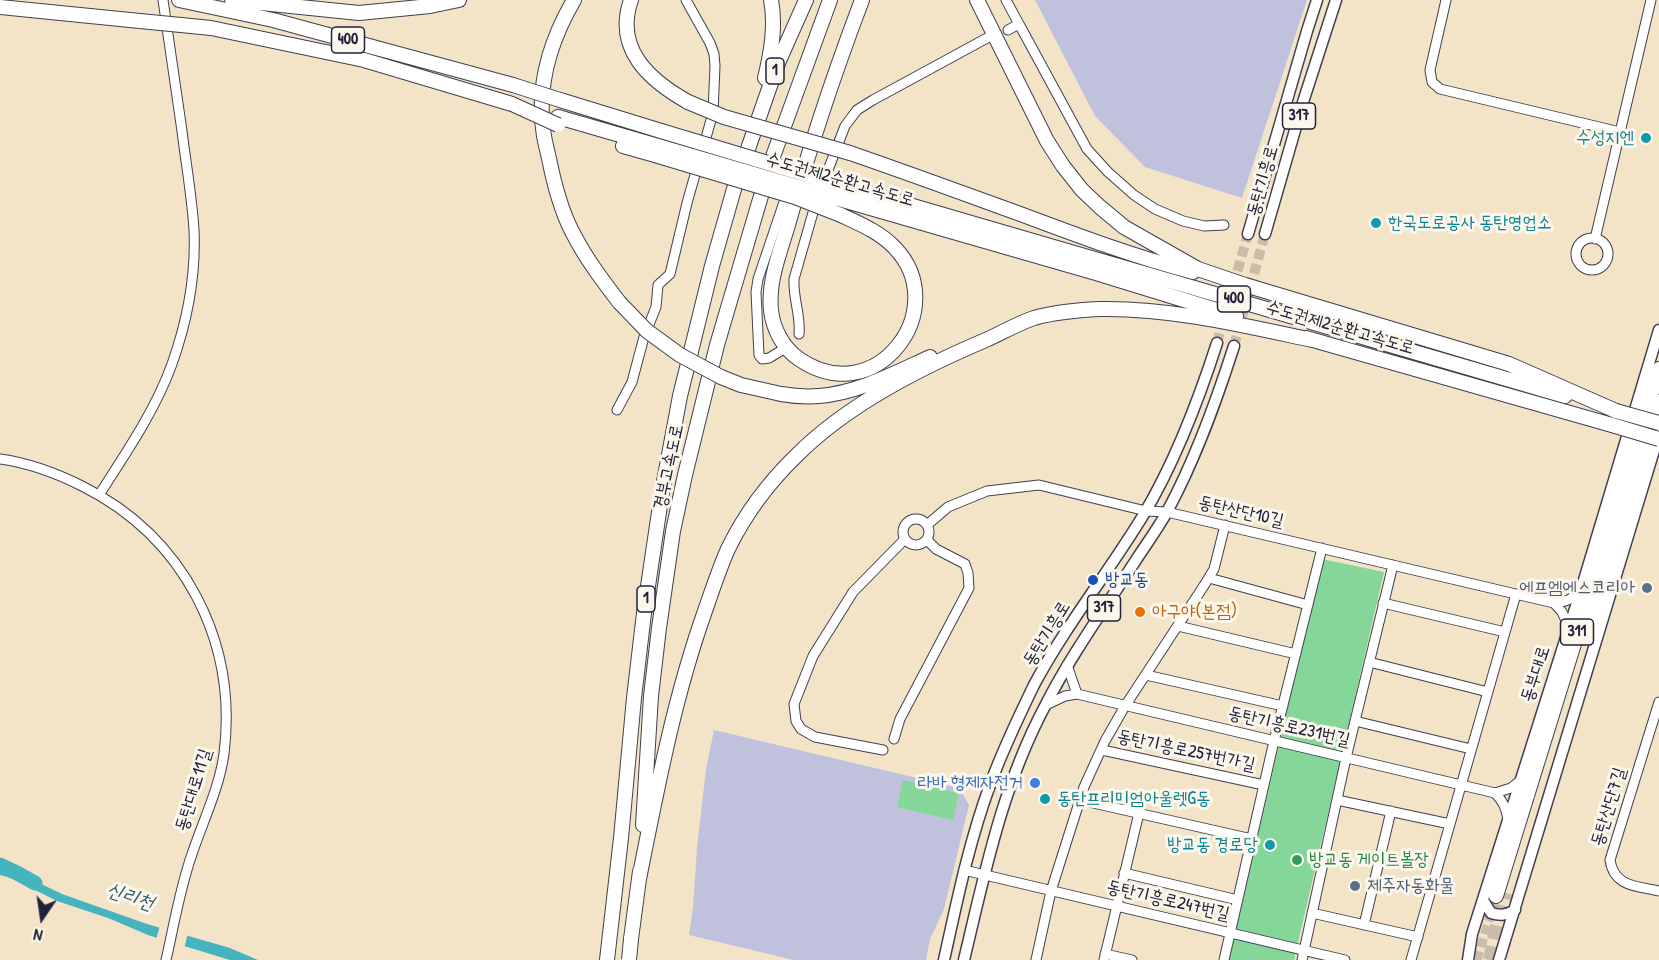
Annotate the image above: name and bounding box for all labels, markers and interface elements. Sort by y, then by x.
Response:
road number: 400 [332,27,364,53]
road number: 1 [766,58,784,84]
road number: 317 [1282,103,1316,129]
place label: 수성지엔 [1576,127,1634,149]
marker: 수성지엔 [1639,131,1653,145]
street label: 동탄기흥로 [1243,143,1283,219]
street label: 수도권제2순환고속도로 [763,148,917,212]
place label: 한국도로공사 동탄영업소 [1388,212,1551,234]
marker: 한국도로공사 동탄영업소 [1369,216,1383,230]
road number: 400 [1218,286,1250,312]
street label: 수도권제2순환고속도로 [1263,296,1417,360]
street label: 경부고속도로 [649,422,689,512]
street label: 동탄산단10길 [1196,492,1286,532]
place label: 방교동 [1105,569,1148,591]
marker: 방교동 [1086,573,1100,587]
place label: 에프엠에스코리아 [1519,577,1635,599]
marker: 에프엠에스코리아 [1640,581,1654,595]
road number: 1 [637,586,655,612]
road number: 317 [1088,595,1120,621]
street label: 동탄기흥로 [1019,598,1075,670]
place label: 아구야(본점) [1152,601,1237,623]
marker: 아구야(본점) [1133,605,1147,619]
road number: 311 [1560,619,1594,645]
street label: 동부대로 [1517,643,1555,705]
street label: 동탄기흥로231번길 [1226,702,1352,752]
street label: 동탄기흥로257번가길 [1115,726,1257,776]
street label: 동탄대로11길 [171,746,217,834]
street label: 동탄산단7길 [1587,765,1631,849]
place label: 라바 형제자전거 [917,772,1023,794]
marker: 라바 형제자전거 [1028,776,1042,790]
place label: 동탄프리미엄아울렛G동 [1057,788,1210,810]
marker: 동탄프리미엄아울렛G동 [1038,792,1052,806]
place label: 방교동 경로당 [1167,834,1258,856]
marker: 방교동 경로당 [1263,838,1277,852]
place label: 방교동 게이트볼장 [1309,849,1429,871]
marker: 방교동 게이트볼장 [1290,853,1304,867]
place label: 제주자동화물 [1367,875,1454,897]
street label: 동탄기흥로247번길 [1104,876,1232,926]
water label: 신리천 [103,878,157,916]
marker: 제주자동화물 [1348,879,1362,893]
north arrow [12,888,72,948]
text: N [31,924,45,947]

